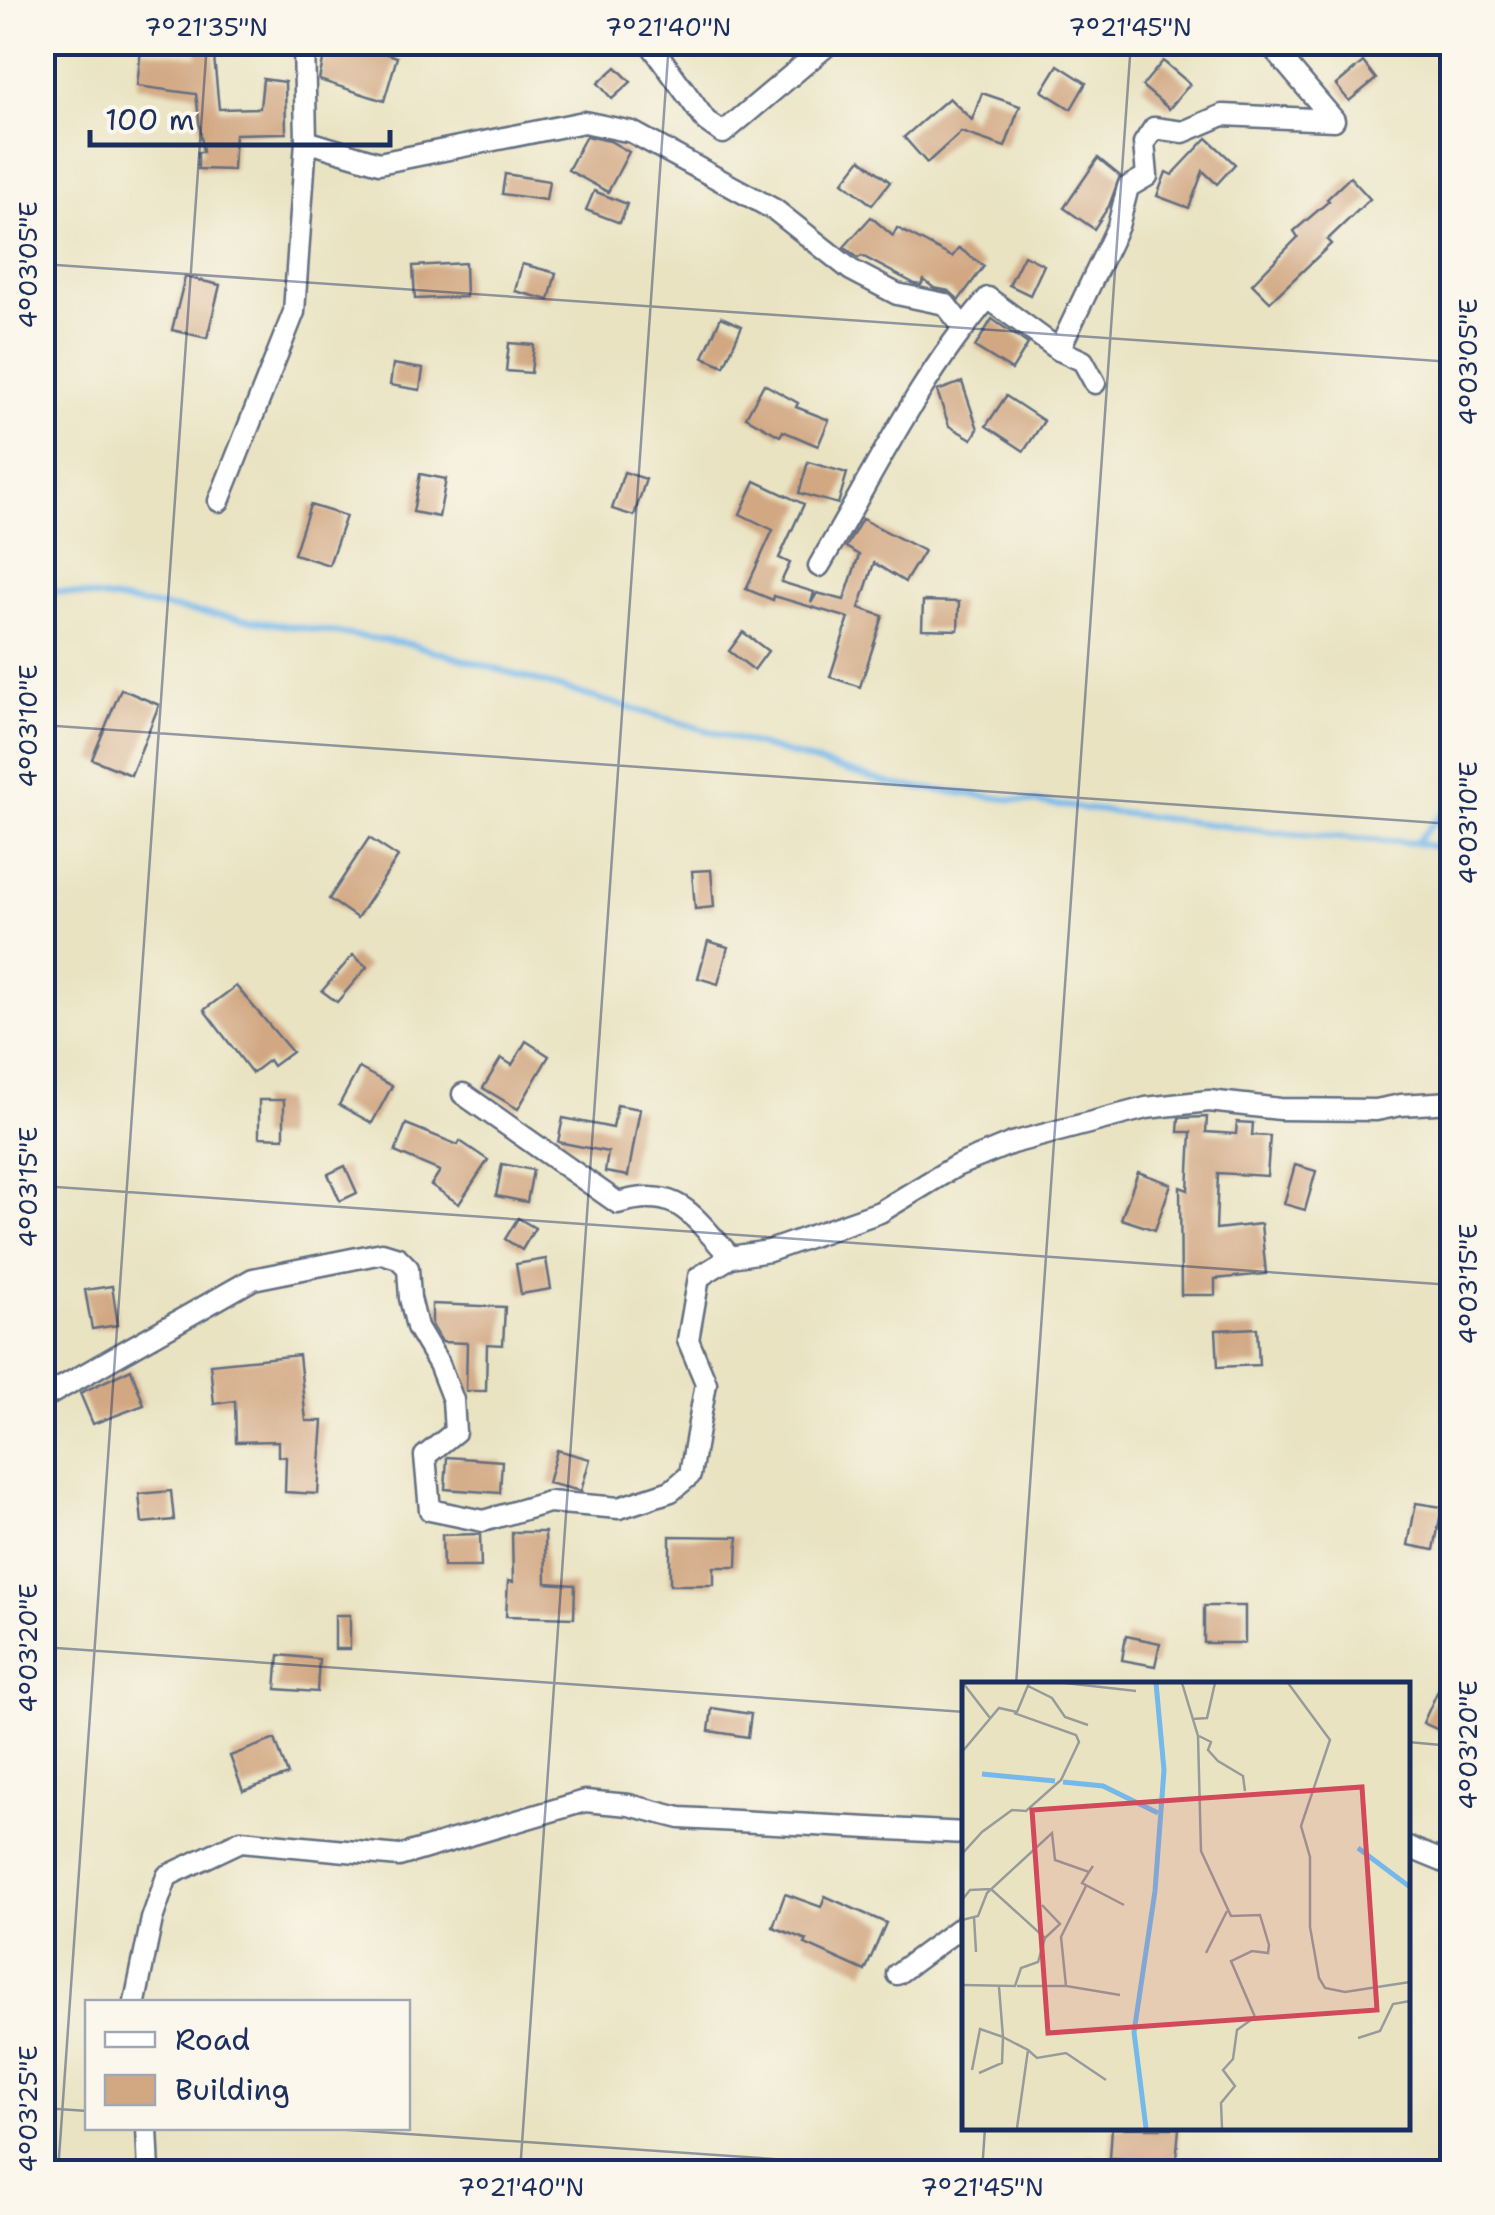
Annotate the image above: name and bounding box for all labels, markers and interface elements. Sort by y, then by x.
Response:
text: 7°21'35"N [144,10,268,44]
text: 7°21'40"N [605,10,731,44]
text: 7°21'45"N [1068,10,1192,44]
scale bar [90,85,390,147]
text: 100 m [105,99,195,140]
text: 4°03'05"E [11,201,45,329]
text: 4°03'05"E [1451,298,1485,426]
text: 4°03'10"E [11,664,45,788]
text: 4°03'10"E [1451,761,1485,885]
text: 4°03'15"E [11,1127,45,1247]
text: 4°03'15"E [1451,1224,1485,1344]
text: 4°03'20"E [11,1583,45,1713]
text: 4°03'20"E [1451,1680,1485,1810]
inset map [962,1682,1410,2130]
legend [85,2000,410,2130]
text: Road [175,2019,250,2060]
text: 4°03'25"E [11,2045,45,2173]
text: Building [175,2069,290,2110]
text: 7°21'40"N [458,2170,584,2204]
text: 7°21'45"N [920,2170,1044,2204]

